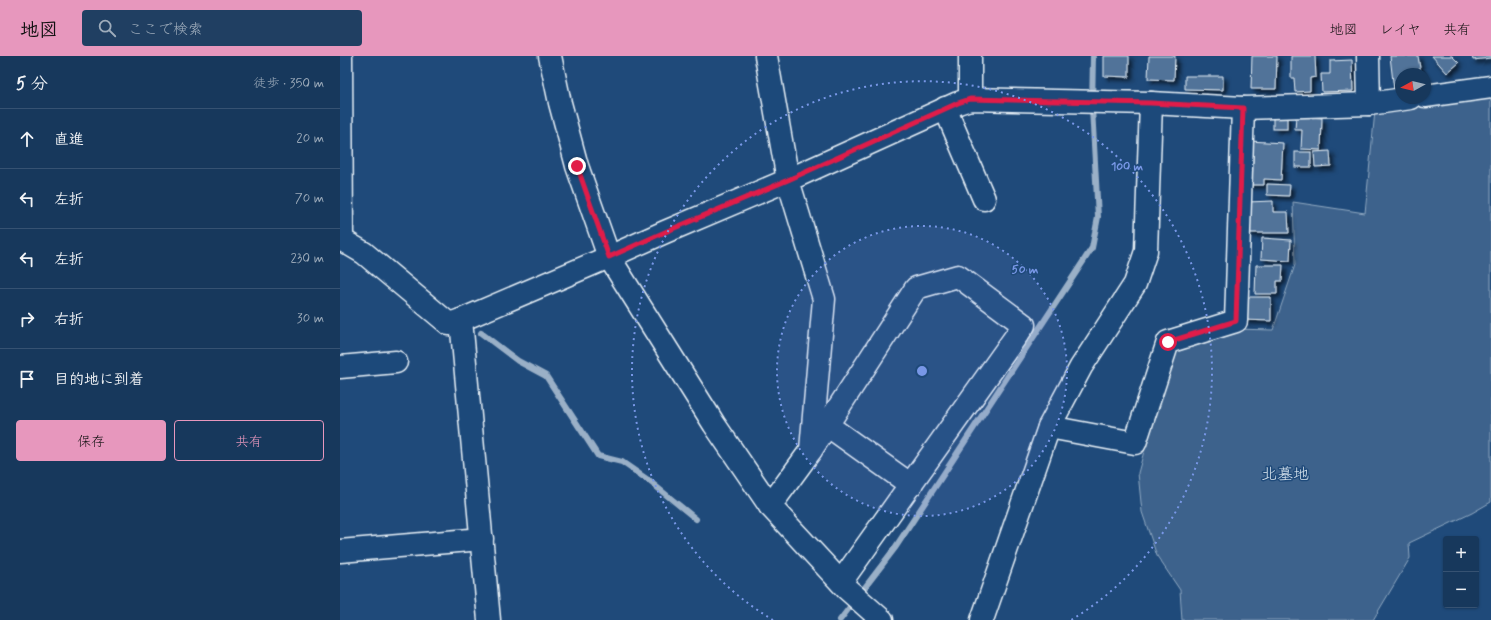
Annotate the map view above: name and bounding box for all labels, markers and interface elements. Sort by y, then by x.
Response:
search box [82,10,362,46]
icon: search [96,17,118,39]
text: 地図 [20,18,58,43]
text: ここで検索 [128,20,203,40]
text: 地図 [1330,21,1358,39]
text: レイヤ [1380,21,1421,39]
text: 共有 [1443,21,1471,39]
north arrow [1395,68,1431,104]
text: 5 分 [16,73,48,95]
text: 徒歩 · 350 m [254,75,324,92]
icon: ahead [16,128,38,150]
text: 直進 [54,130,84,150]
text: 20 m [296,130,324,147]
route end [568,157,586,175]
text: 100 m [1111,159,1144,175]
icon: left [16,188,38,210]
text: 左折 [54,190,84,210]
text: 70 m [295,190,324,207]
icon: left [16,248,38,270]
text: 左折 [54,250,84,270]
text: 230 m [290,250,324,267]
text: 50 m [1012,262,1039,278]
icon: right [16,308,38,330]
text: 右折 [54,310,84,330]
text: 30 m [297,310,324,327]
route start [1159,333,1177,351]
centre of rings [915,364,929,378]
icon: arrive [16,368,38,390]
text: 目的地に到着 [54,370,144,390]
button: 保存 [16,420,166,461]
button: 共有 [174,420,324,461]
park label: 北墓地 [1261,464,1309,485]
map controls [1443,536,1479,608]
button: + [1443,536,1479,572]
button: − [1443,572,1479,608]

